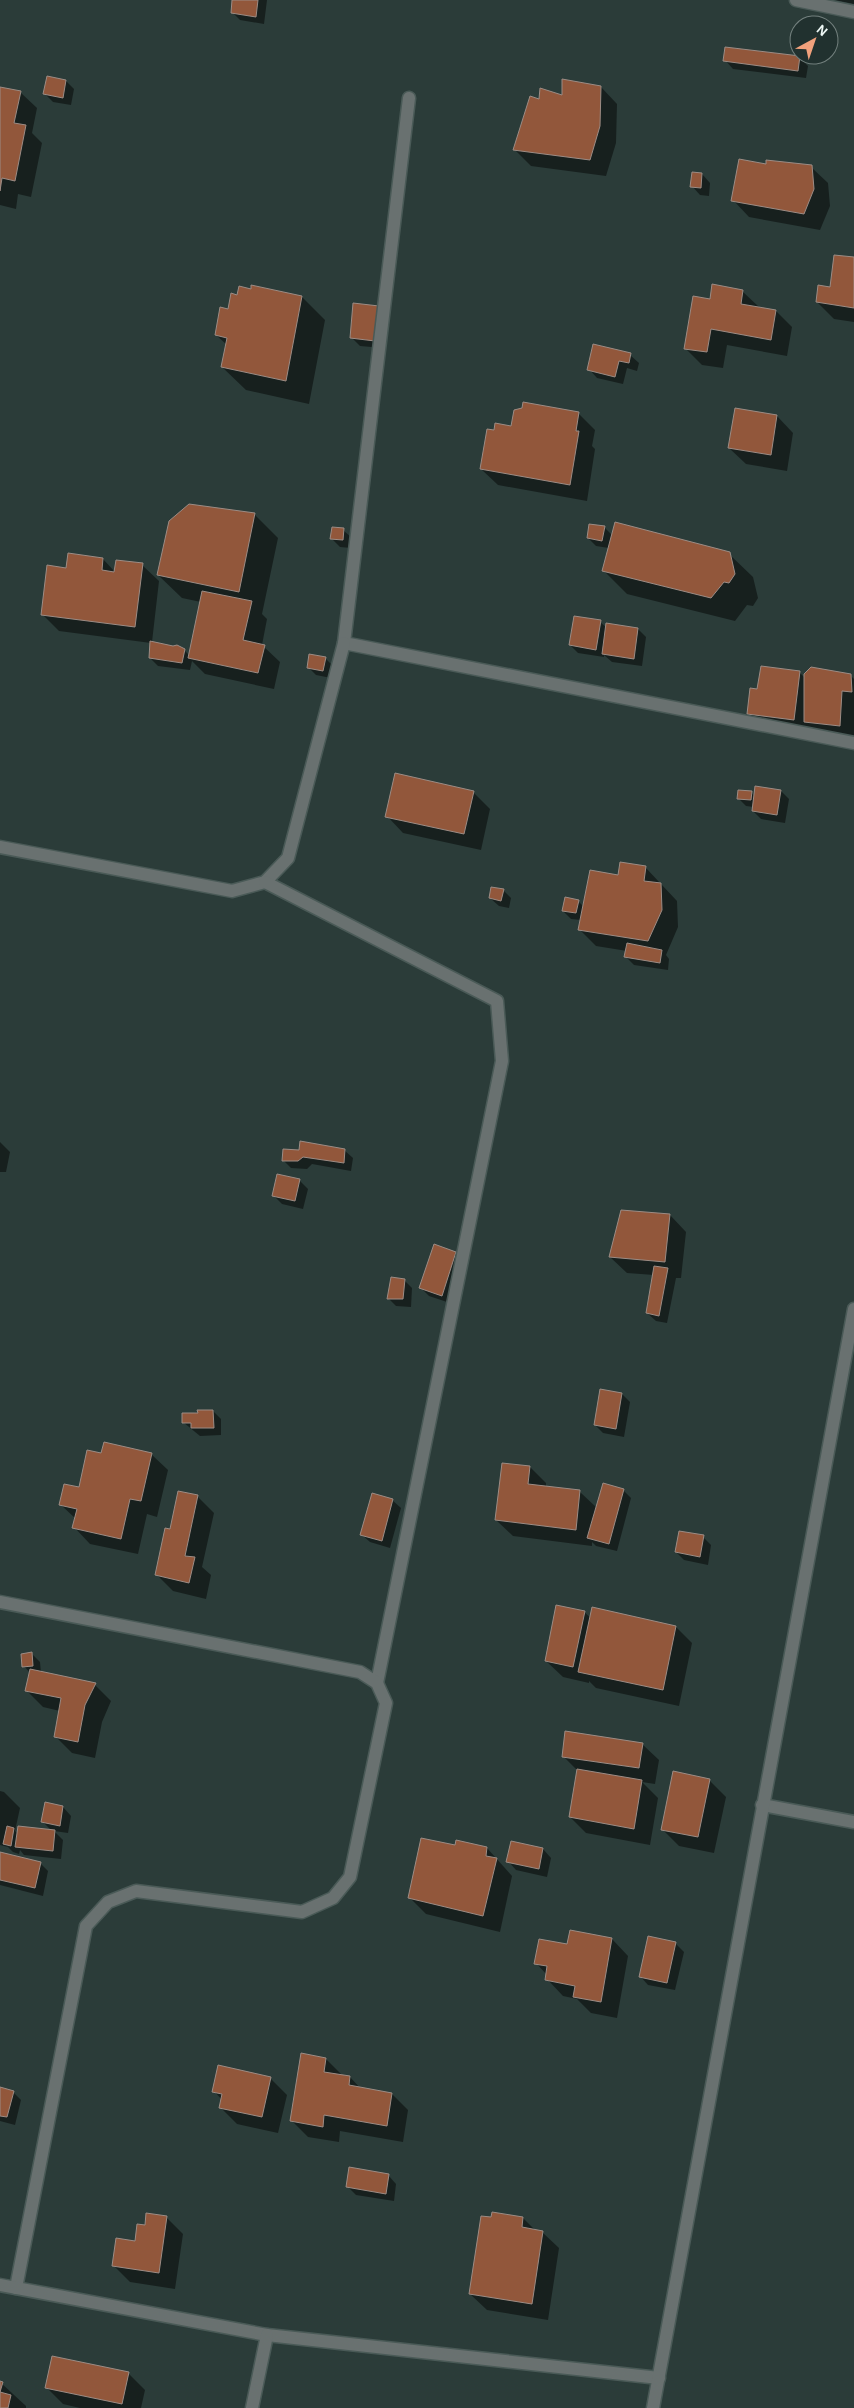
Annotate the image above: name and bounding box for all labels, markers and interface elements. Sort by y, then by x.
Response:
north arrow [789,15,839,65]
text: N [813,22,830,39]

